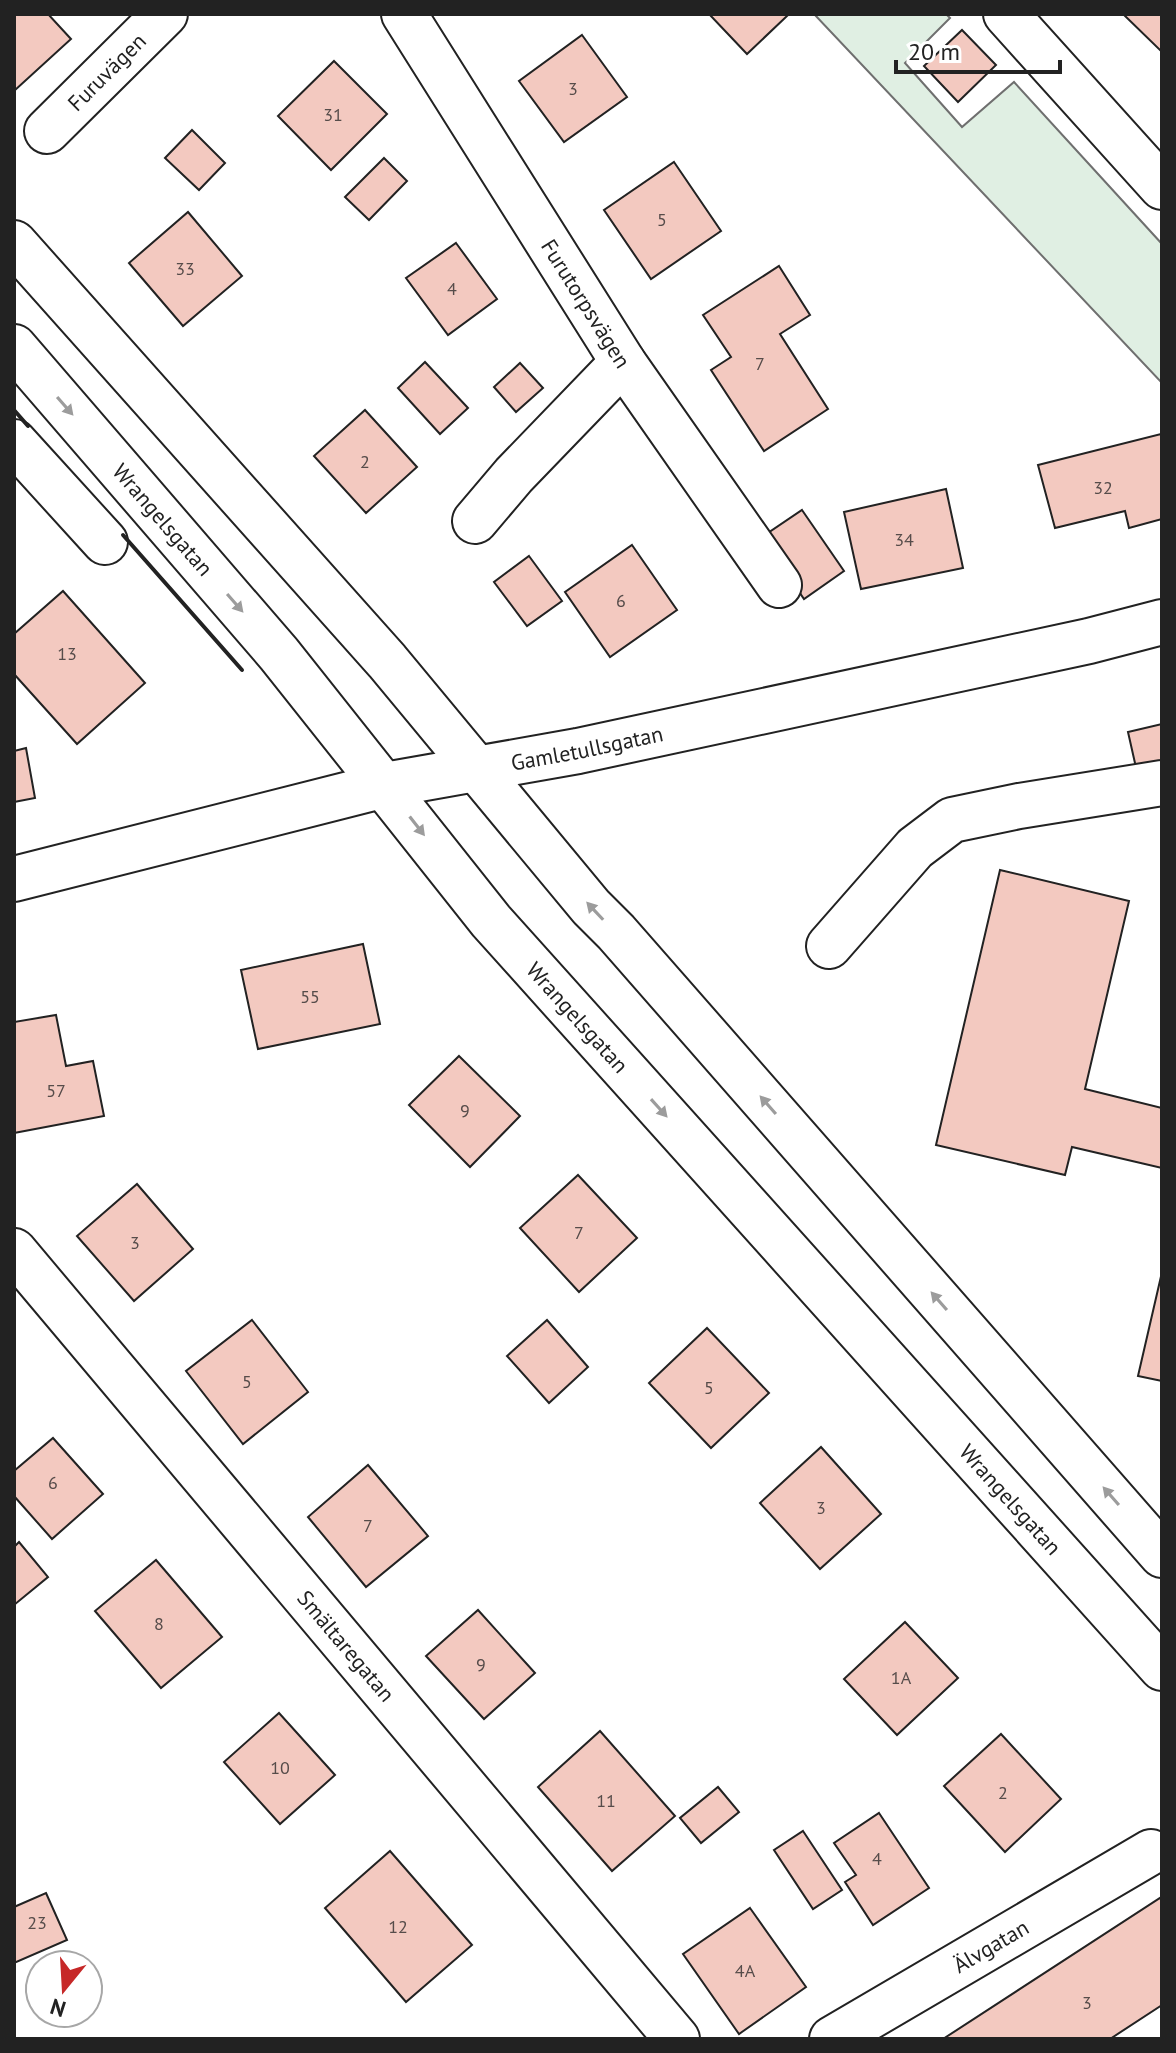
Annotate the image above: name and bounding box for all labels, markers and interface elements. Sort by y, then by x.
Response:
scale bar [896,24,1060,74]
street label: Furuvägen [62,27,152,117]
text: 20 m [908,36,960,67]
house number: 3 [568,77,578,100]
house number: 31 [323,103,343,126]
house number: 5 [657,208,667,231]
street label: Furutorpsvägen [535,234,637,373]
house number: 33 [175,257,195,280]
house number: 4 [447,277,457,300]
house number: 7 [755,352,765,375]
one-way arrow [56,396,73,416]
house number: 2 [360,450,370,473]
street label: Wrangelsgatan [107,458,219,582]
house number: 32 [1093,476,1113,499]
house number: 34 [894,528,914,551]
house number: 6 [616,589,626,612]
one-way arrow [226,593,243,613]
house number: 13 [57,642,77,665]
street label: Gamletullsgatan [509,719,666,777]
one-way arrow [409,816,425,836]
one-way arrow [587,902,605,921]
street label: Wrangelsgatan [520,956,635,1079]
house number: 55 [300,985,320,1008]
house number: 57 [46,1079,66,1102]
one-way arrow [760,1096,777,1116]
one-way arrow [650,1098,667,1118]
house number: 9 [460,1099,470,1122]
house number: 7 [574,1221,584,1244]
house number: 3 [130,1231,140,1254]
one-way arrow [931,1291,948,1311]
house number: 5 [242,1370,252,1393]
house number: 5 [704,1376,714,1399]
street label: Wrangelsgatan [953,1438,1068,1561]
house number: 6 [48,1471,58,1494]
one-way arrow [1102,1487,1120,1506]
house number: 3 [816,1496,826,1519]
house number: 7 [363,1514,373,1537]
street label: Smältaregatan [291,1584,401,1707]
house number: 8 [154,1612,164,1635]
house number: 9 [476,1653,486,1676]
house number: 1A [891,1666,912,1689]
house number: 10 [270,1756,290,1779]
house number: 2 [998,1781,1008,1804]
house number: 11 [596,1789,616,1812]
house number: 4 [872,1847,882,1870]
house number: 23 [27,1911,47,1934]
street label: Älvgatan [948,1913,1034,1979]
house number: 12 [388,1915,408,1938]
north arrow [24,1949,104,2029]
house number: 4A [735,1959,756,1982]
house number: 3 [1082,1991,1092,2014]
text: N [47,1992,69,2024]

